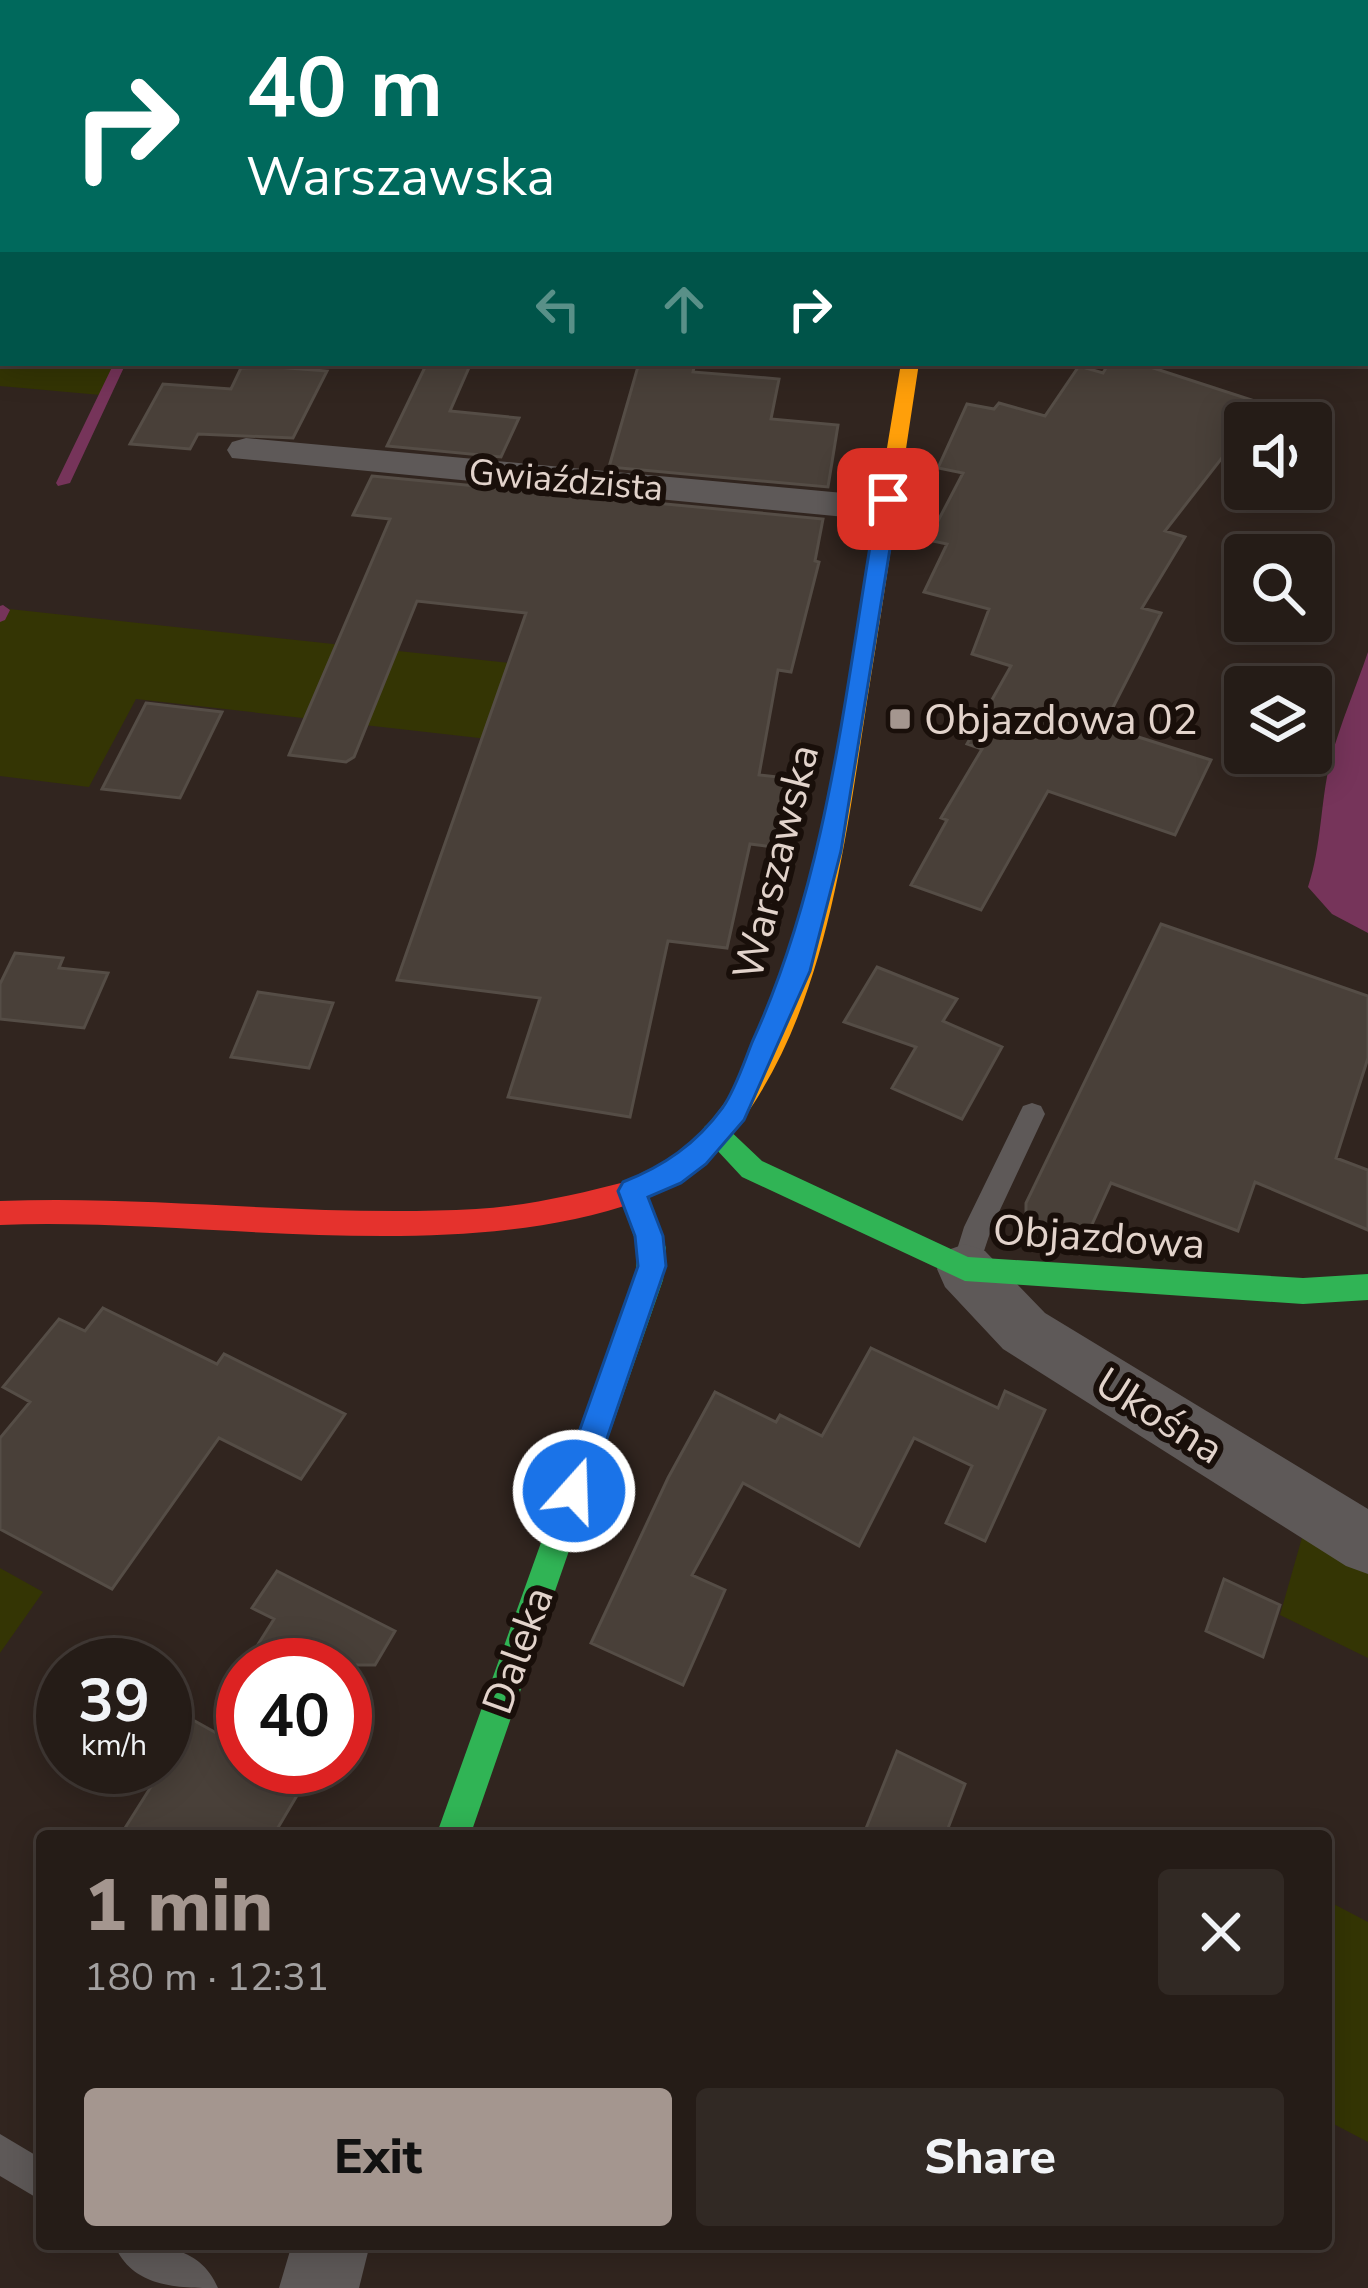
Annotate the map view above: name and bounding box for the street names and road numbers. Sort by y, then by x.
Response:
street label: Gwiaździsta [467,448,665,513]
street label: Warszawska [720,739,833,986]
street label: Objazdowa [991,1202,1207,1273]
street label: Ukośna [1084,1355,1234,1478]
street label: Daleka [469,1579,568,1722]

